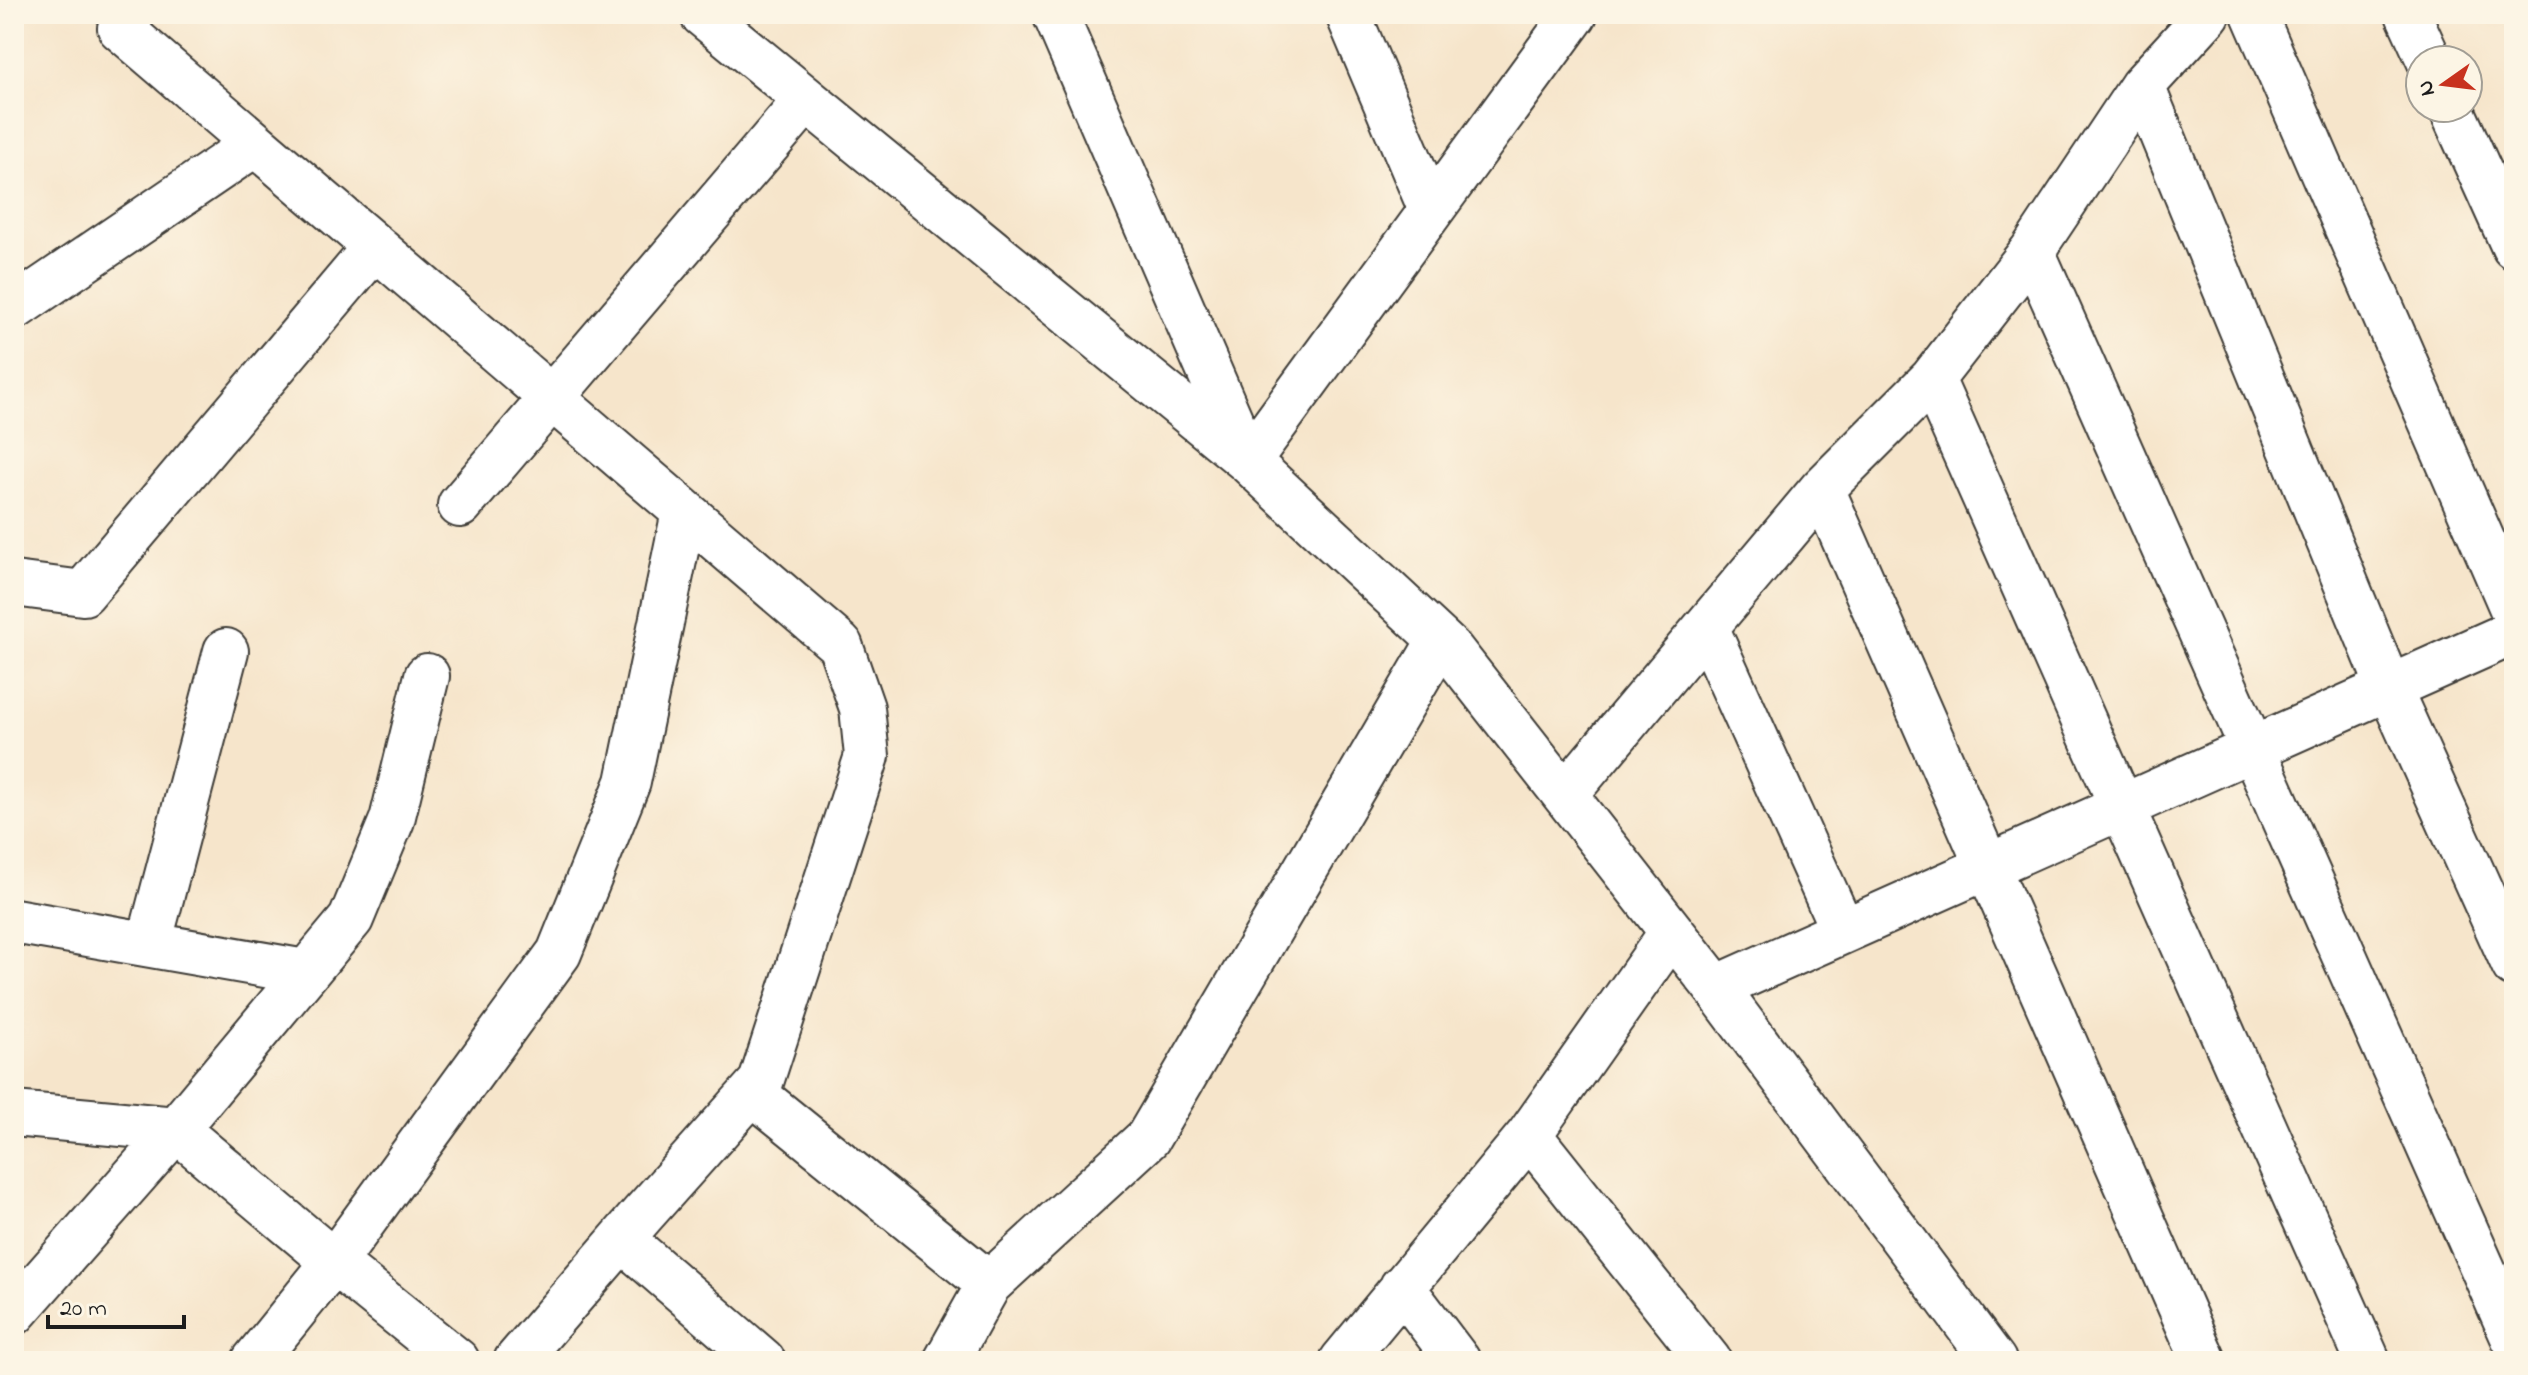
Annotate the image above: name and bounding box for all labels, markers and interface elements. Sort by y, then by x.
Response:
north arrow [2404,44,2484,124]
text: N [2410,77,2445,99]
scale bar [48,1279,184,1329]
text: 20 m [60,1292,107,1327]

